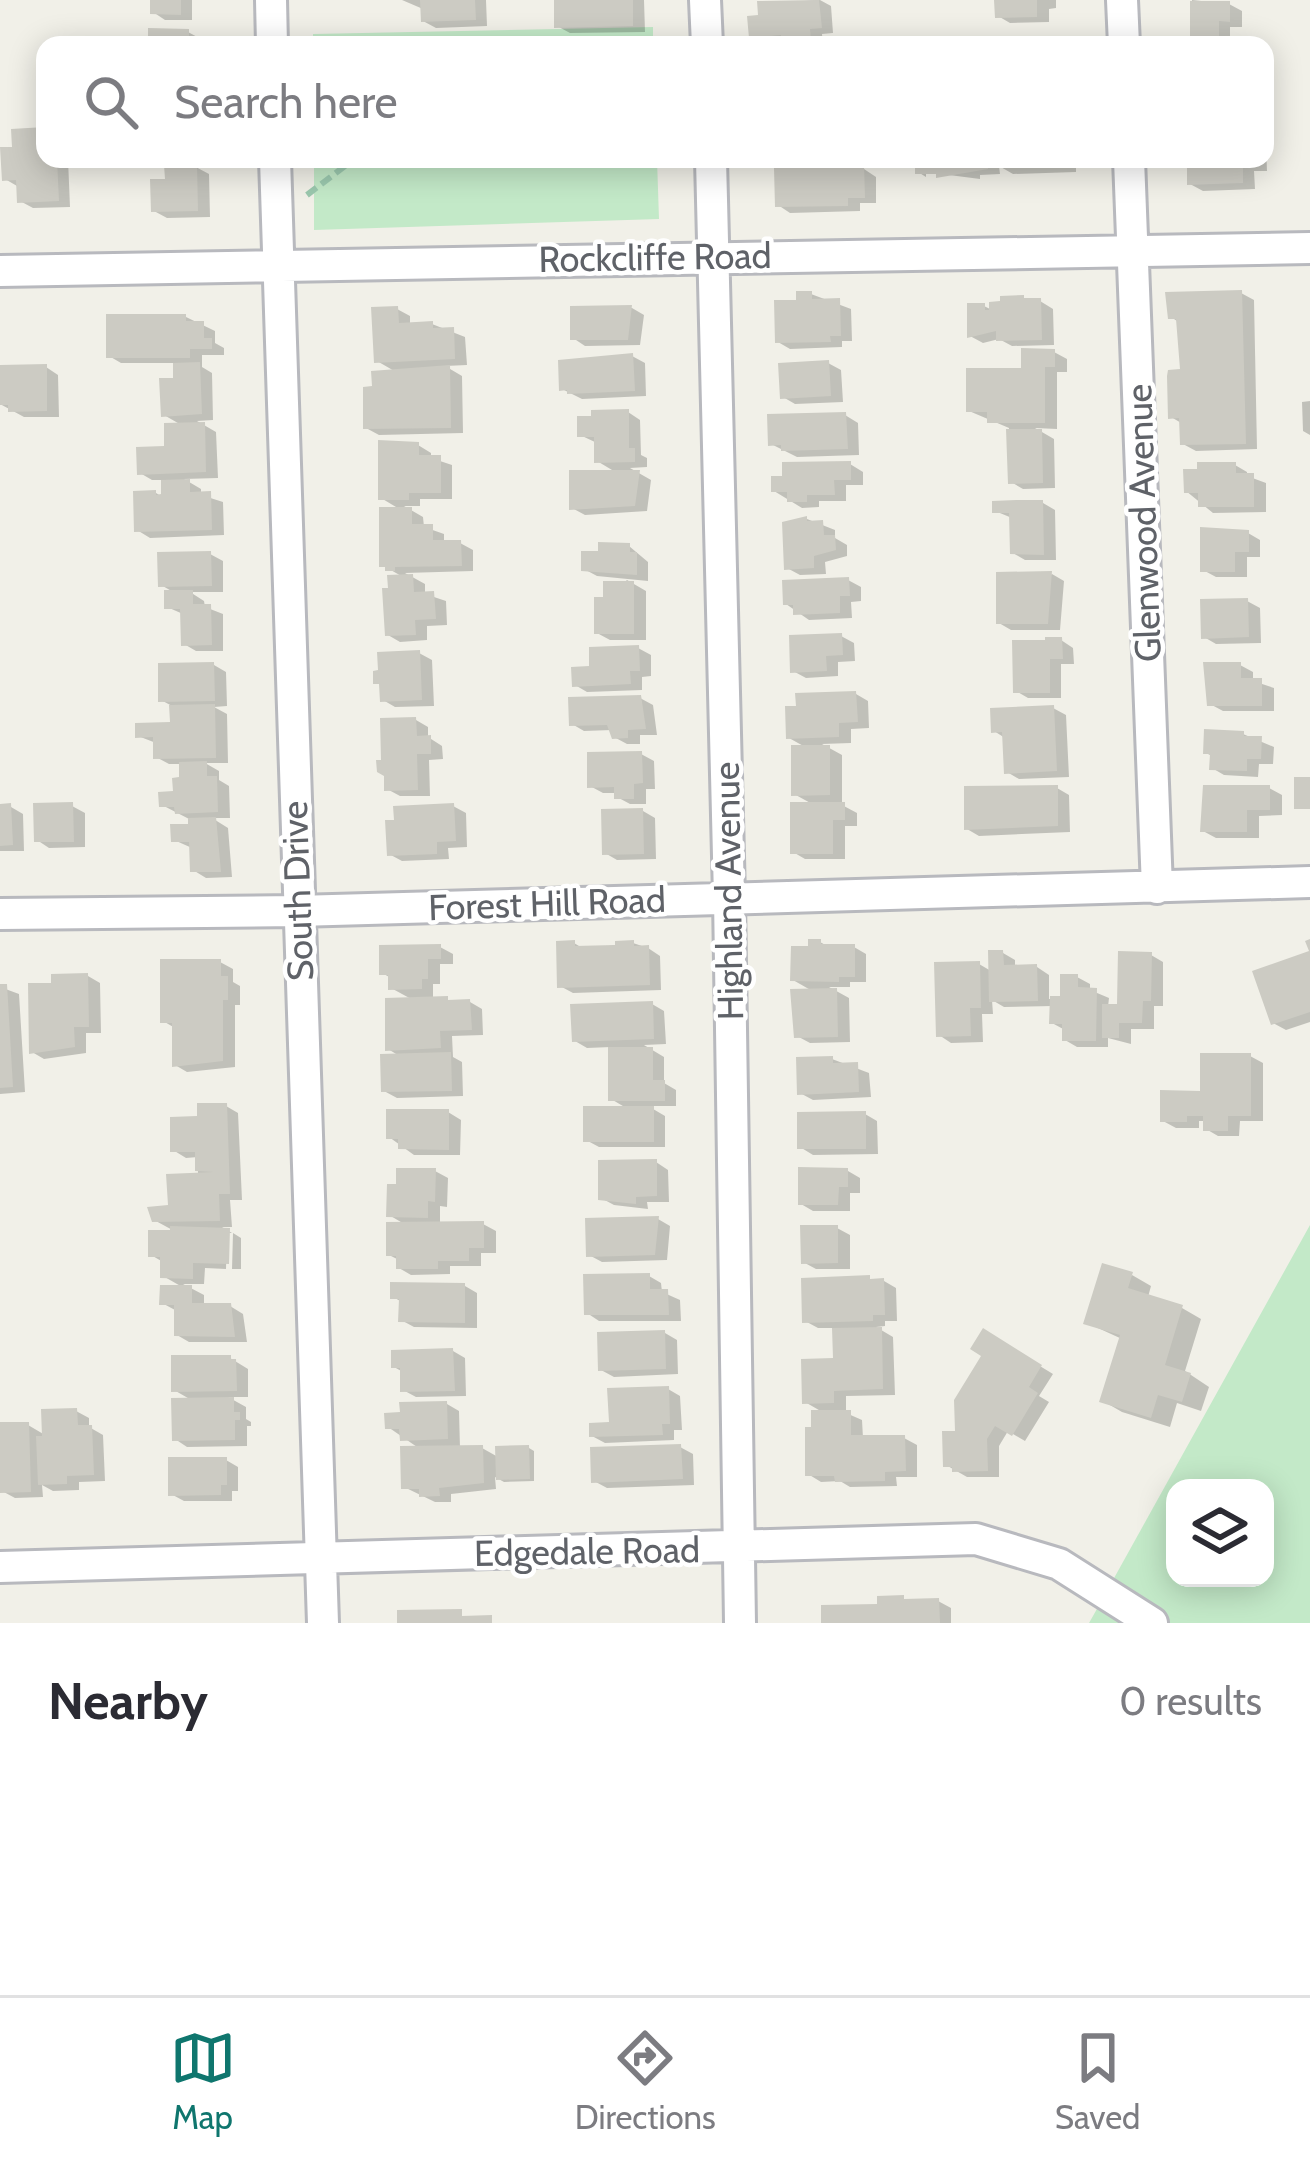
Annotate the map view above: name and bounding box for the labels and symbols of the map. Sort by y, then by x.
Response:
street label: Rockcliffe Road [538,233,772,281]
street label: Glenwood Avenue [1116,383,1170,663]
street label: Highland Avenue [704,761,752,1021]
street label: South Drive [272,800,322,982]
street label: Forest Hill Road [428,877,666,929]
street label: Edgedale Road [474,1527,700,1575]

